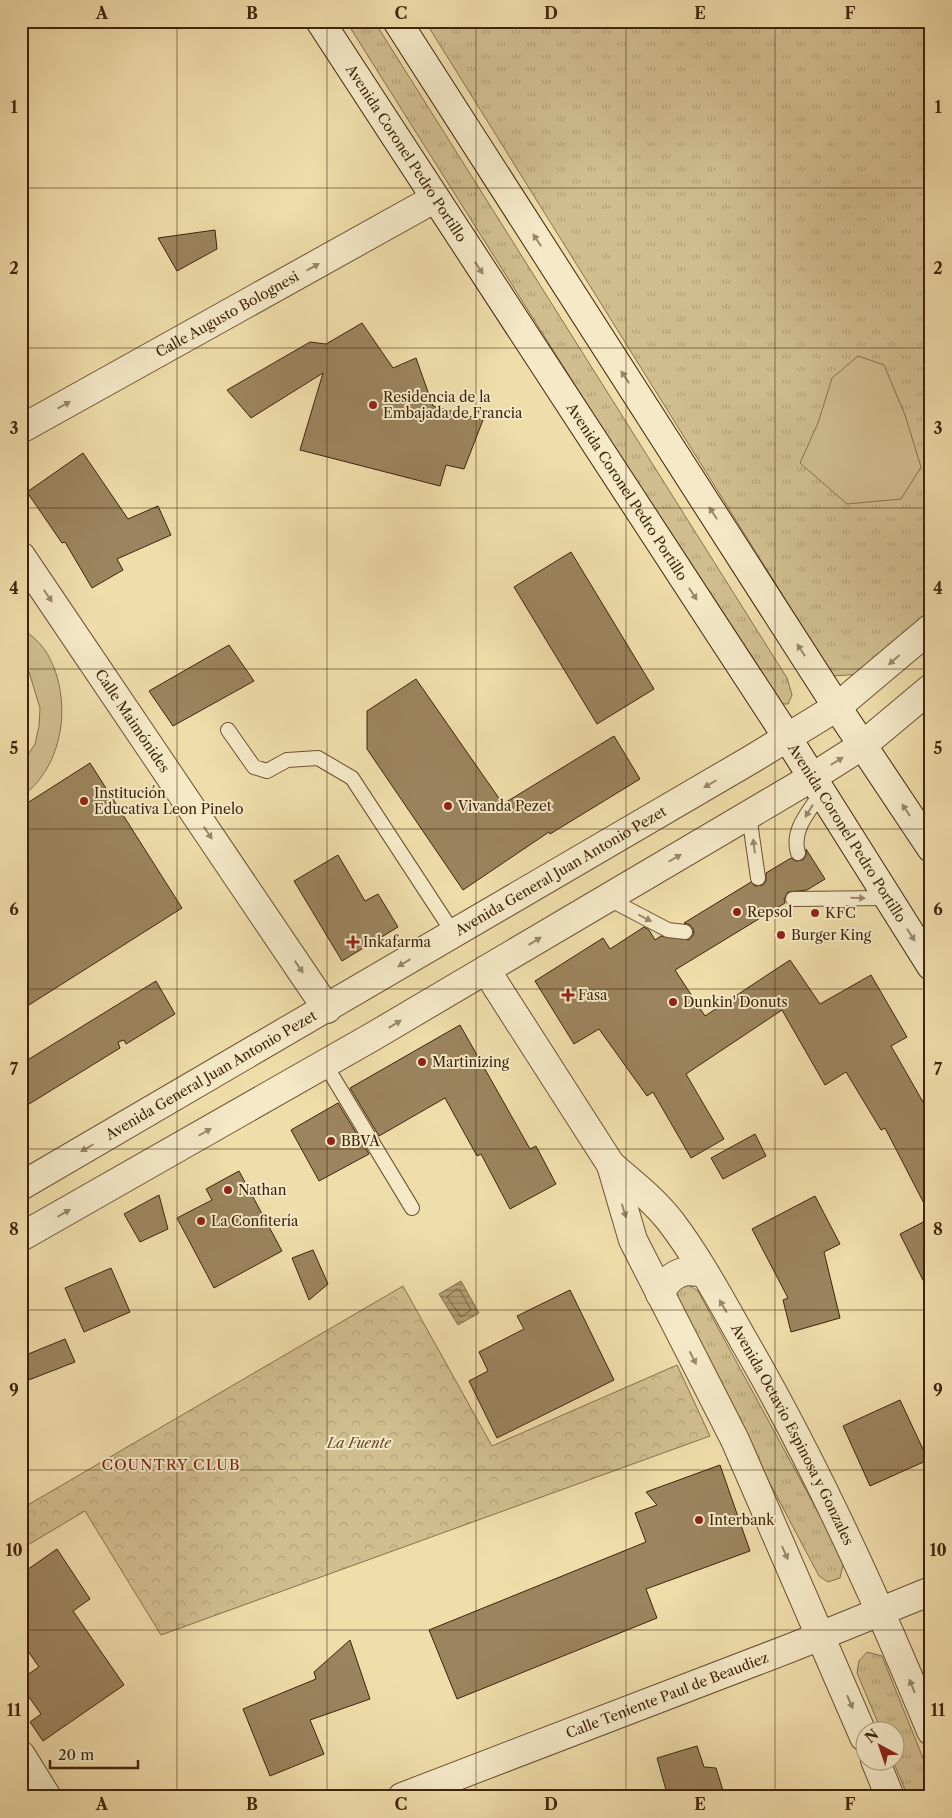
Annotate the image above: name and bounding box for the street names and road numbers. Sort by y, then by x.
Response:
street label: Avenida Coronel Pedro Portillo [341,60,471,245]
street label: Calle Augusto Bolognesi [152,267,302,361]
street label: Avenida Coronel Pedro Portillo [562,399,692,584]
street label: Calle Maimónides [91,666,174,776]
street label: Avenida Coronel Pedro Portillo [784,739,910,926]
street label: Avenida General Juan Antonio Pezet [451,802,670,940]
street label: Avenida General Juan Antonio Pezet [101,1006,320,1144]
street label: Avenida Octavio Espinosa y Gonzales [727,1320,858,1548]
street label: Calle Teniente Paul de Beaudiez [563,1648,771,1742]

